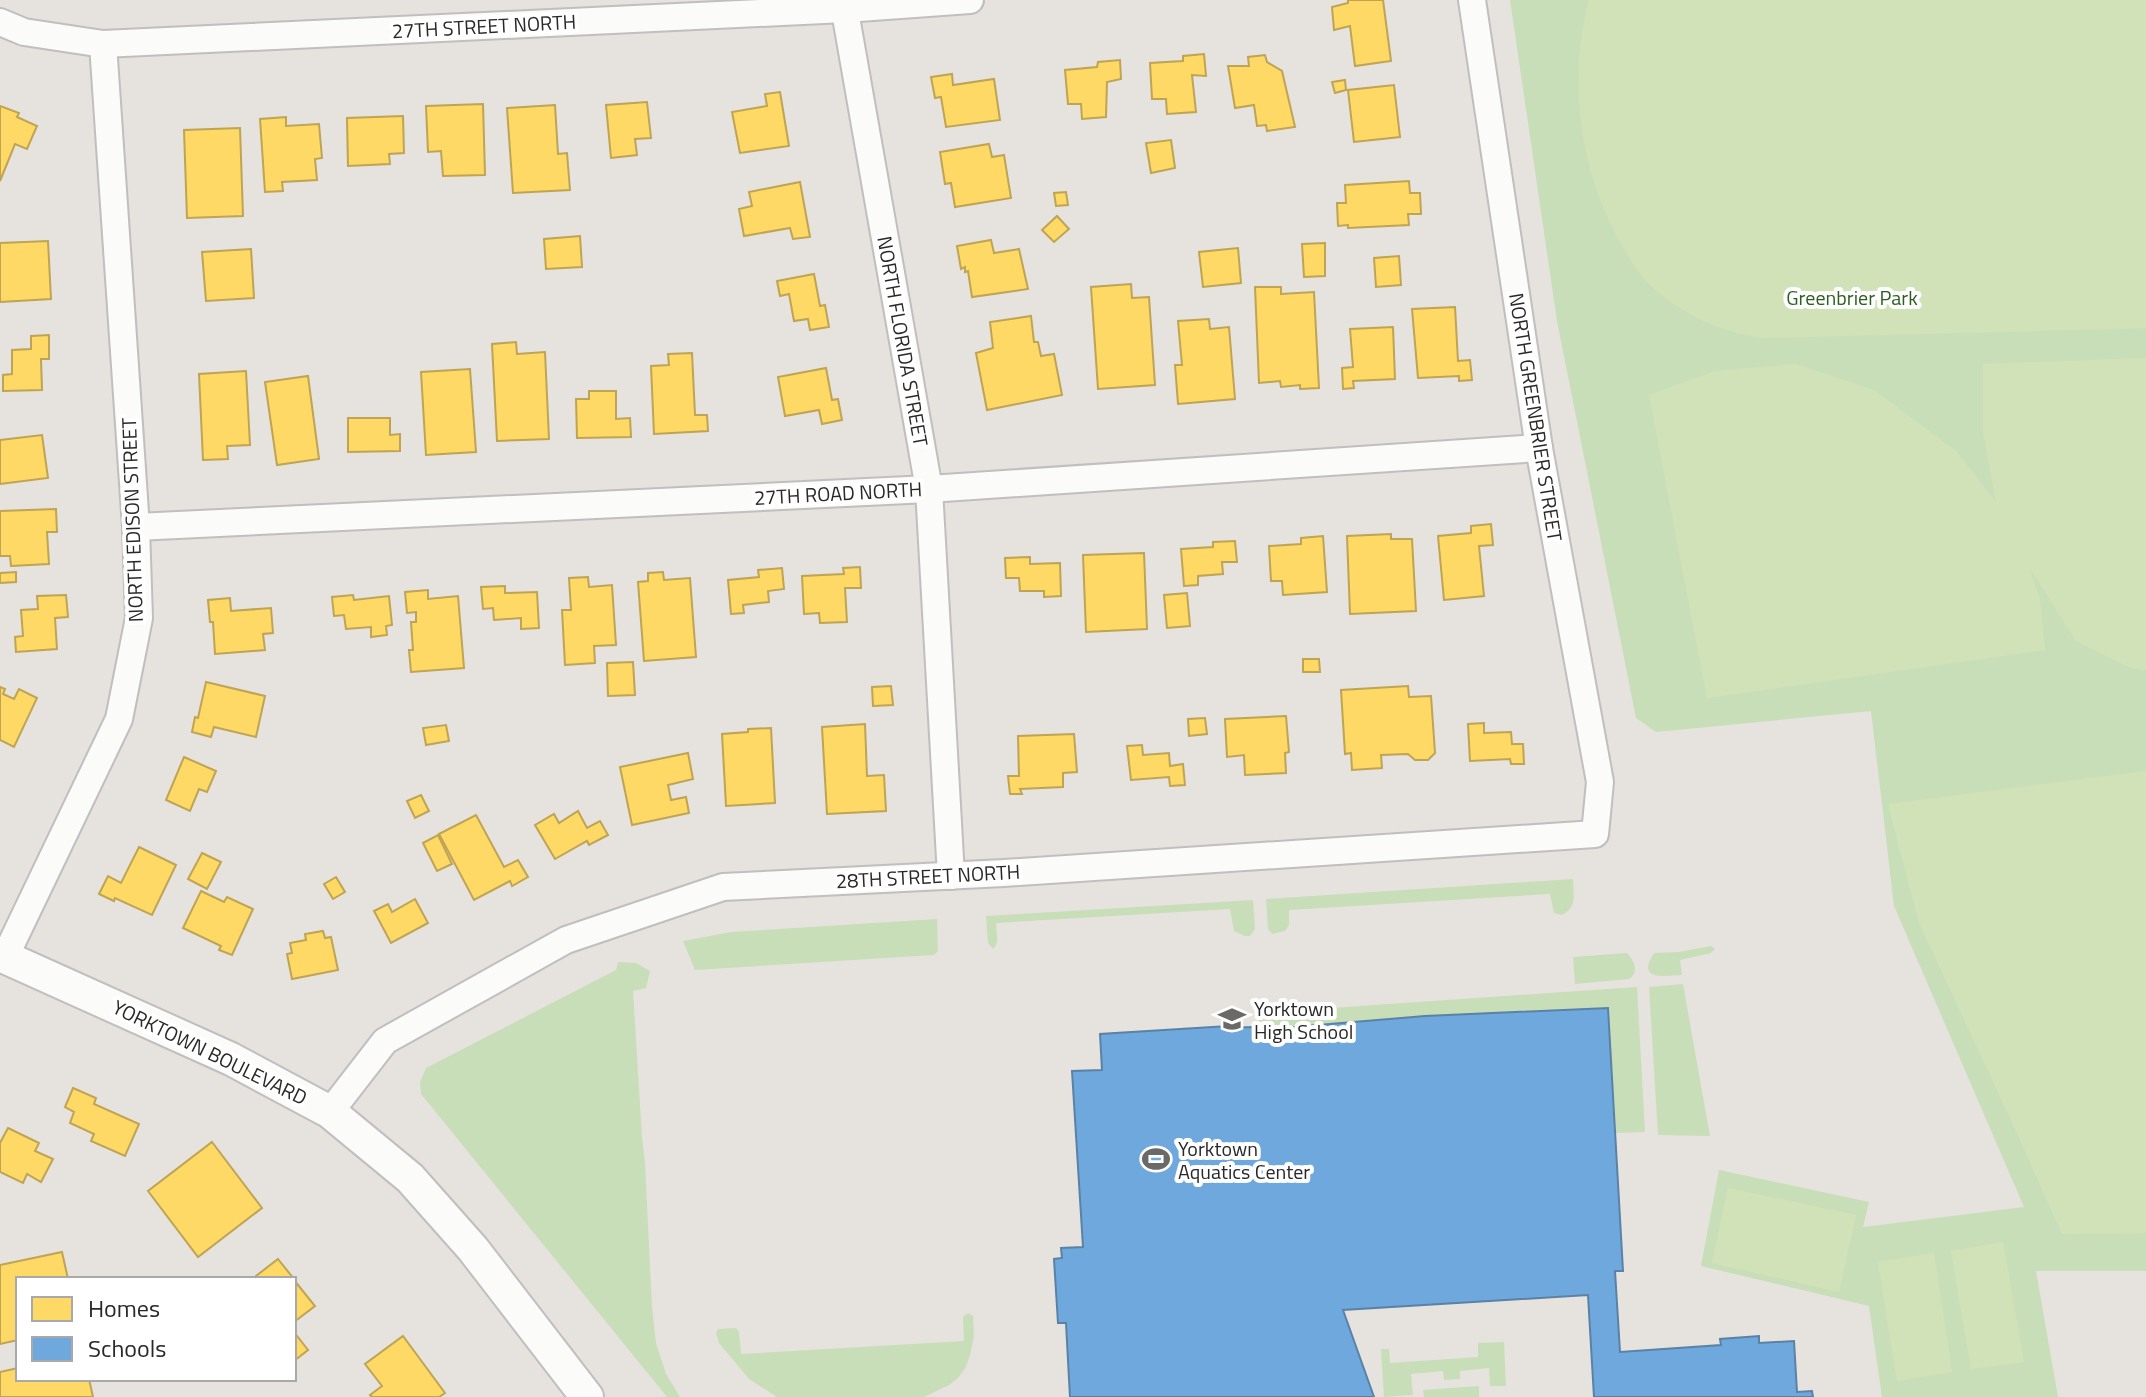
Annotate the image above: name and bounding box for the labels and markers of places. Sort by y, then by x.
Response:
place label: Yorktown High School [1254,993,1353,1047]
school or university icon: Yorktown High School [1217,1004,1247,1034]
place label: Yorktown Aquatics Center [1178,1133,1310,1187]
sports icon: Yorktown Aquatics Center [1141,1144,1171,1174]

